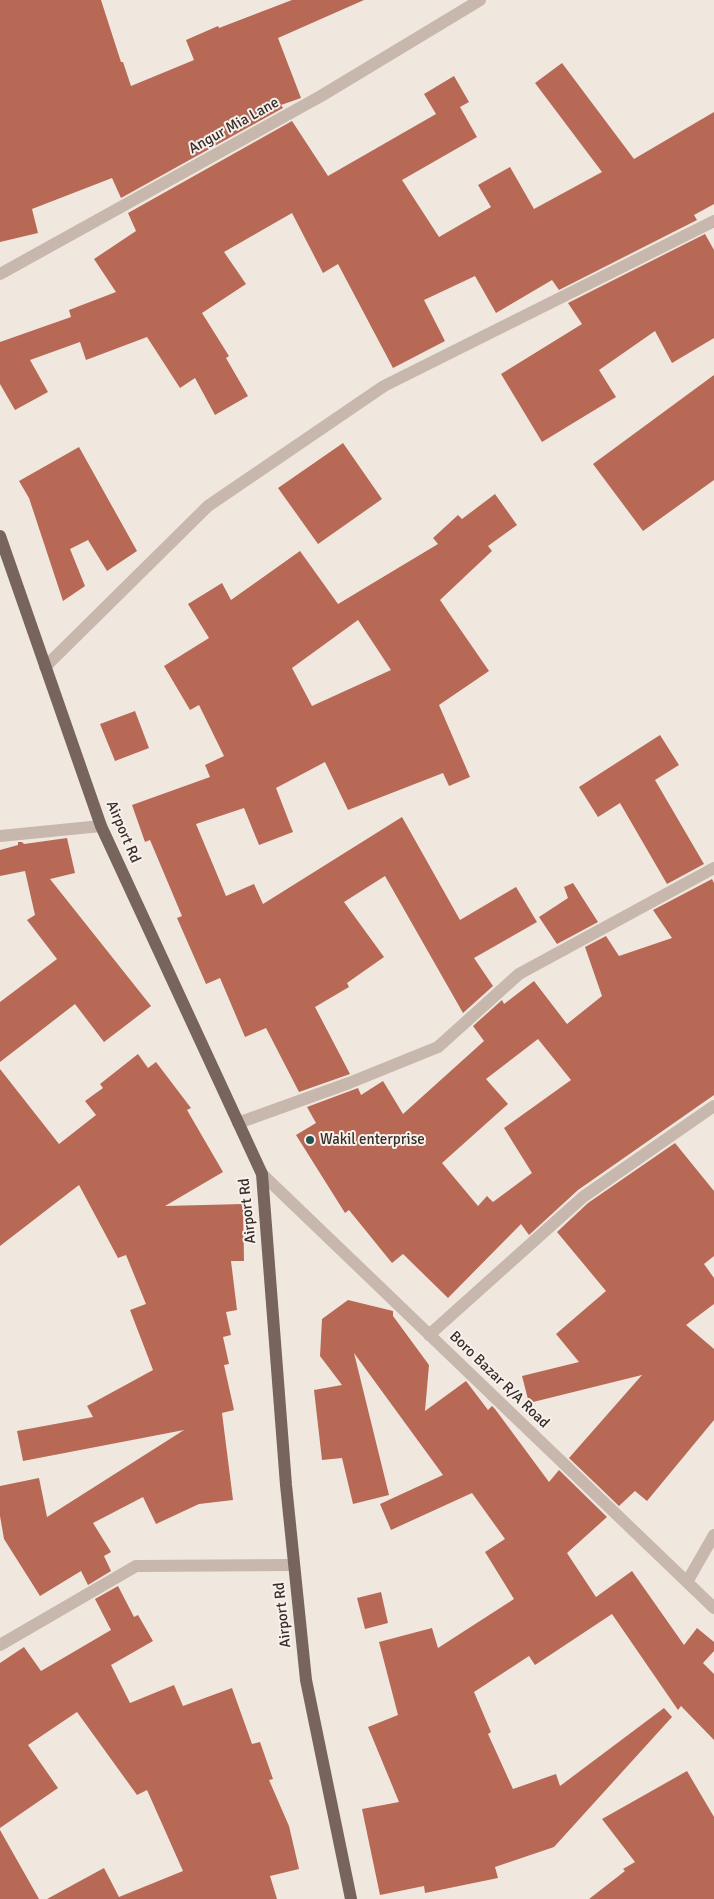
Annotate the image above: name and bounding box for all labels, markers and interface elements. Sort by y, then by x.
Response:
street label: Angur Mia Lane [186,94,282,158]
street label: Airport Rd [102,798,144,866]
place label: Wakil enterprise [320,1131,425,1149]
marker: Wakil enterprise [304,1134,316,1146]
street label: Airport Rd [236,1177,260,1245]
street label: Boro Bazar R/A Road [445,1328,553,1432]
street label: Airport Rd [271,1581,295,1649]

